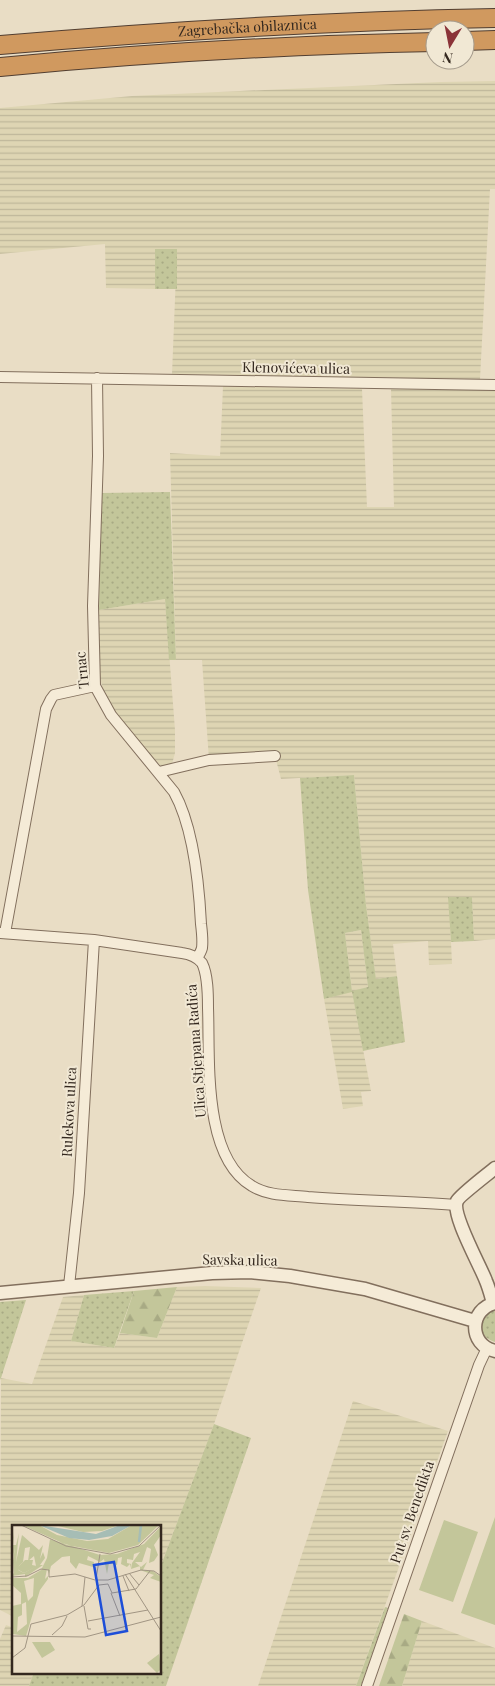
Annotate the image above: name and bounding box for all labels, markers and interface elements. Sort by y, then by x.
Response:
street label: Zagrebačka obilaznica [177,14,317,41]
north arrow [425,20,475,70]
text: N [441,48,454,69]
street label: Klenovićeva ulica [242,357,350,378]
street label: Trnac [70,650,93,689]
street label: Ulica Stjepana Radića [181,983,210,1119]
street label: Rulekova ulica [57,1066,80,1157]
street label: Savska ulica [202,1249,278,1270]
street label: Put sv. Benedikta [385,1458,438,1566]
inset map [12,1525,161,1674]

